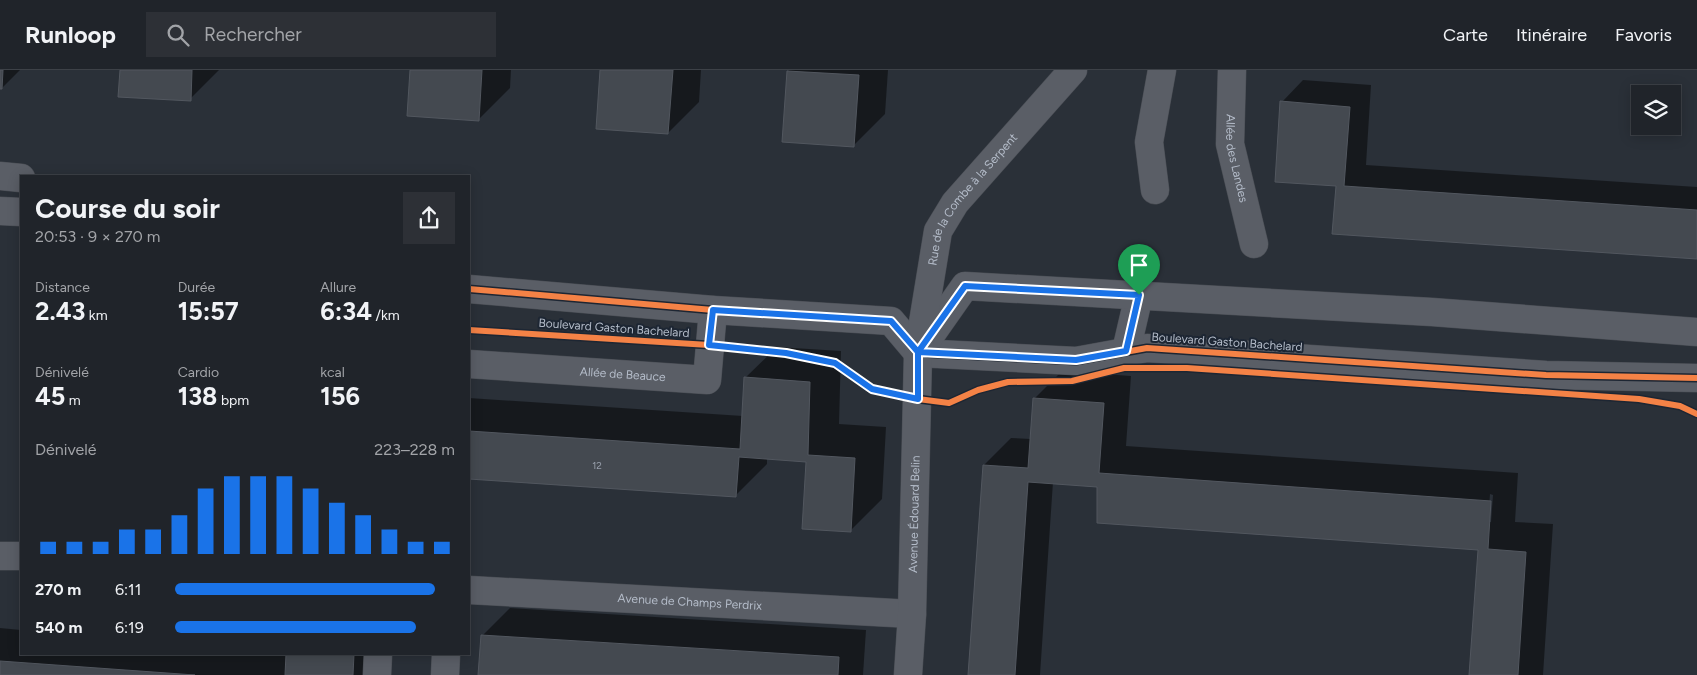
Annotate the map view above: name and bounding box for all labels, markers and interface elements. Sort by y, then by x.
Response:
search box [146,12,496,57]
text: Runloop [25,20,116,49]
icon: search [164,21,192,49]
text: Rechercher [204,23,302,46]
text: Carte [1443,24,1488,46]
text: Itinéraire [1516,24,1587,46]
text: Favoris [1615,24,1672,46]
map controls [1631,85,1681,135]
button: layers [1631,85,1681,135]
street label: Allée des Landes [1223,114,1251,204]
street label: Rue de la Combe à la Serpent [925,130,1021,267]
text: Course du soir [35,191,220,225]
button: share [403,192,455,244]
text: 20:53 · 9 × 270 m [35,227,160,246]
pin [1118,244,1160,295]
icon: arrive [1125,251,1153,279]
text: Distance [35,279,90,296]
text: Durée [178,279,215,296]
text: Allure [320,279,356,296]
text: 2.43 [35,296,85,326]
text: 15:57 [178,296,239,326]
text: 6:34 [320,296,372,326]
text: km [85,307,108,324]
text: /km [372,307,400,324]
street label: Boulevard Gaston Bachelard [538,316,690,340]
street label: Boulevard Gaston Bachelard [1151,330,1303,354]
text: Dénivelé [35,364,89,381]
text: Cardio [178,364,219,381]
text: kcal [320,364,345,381]
street label: Allée de Beauce [579,364,666,384]
text: 45 [35,381,65,411]
text: 138 [178,381,217,411]
text: 156 [320,381,360,411]
text: m [65,392,81,409]
text: bpm [217,392,249,409]
text: Dénivelé [35,440,97,459]
text: 223–228 m [374,440,455,459]
street label: Avenue Édouard Belin [906,455,923,573]
house number: 12 [592,459,602,472]
text: 270 m [35,580,81,599]
text: 6:11 [115,580,141,599]
street label: Avenue de Champs Perdrix [617,591,763,613]
text: 540 m [35,618,83,637]
text: 6:19 [115,618,144,637]

